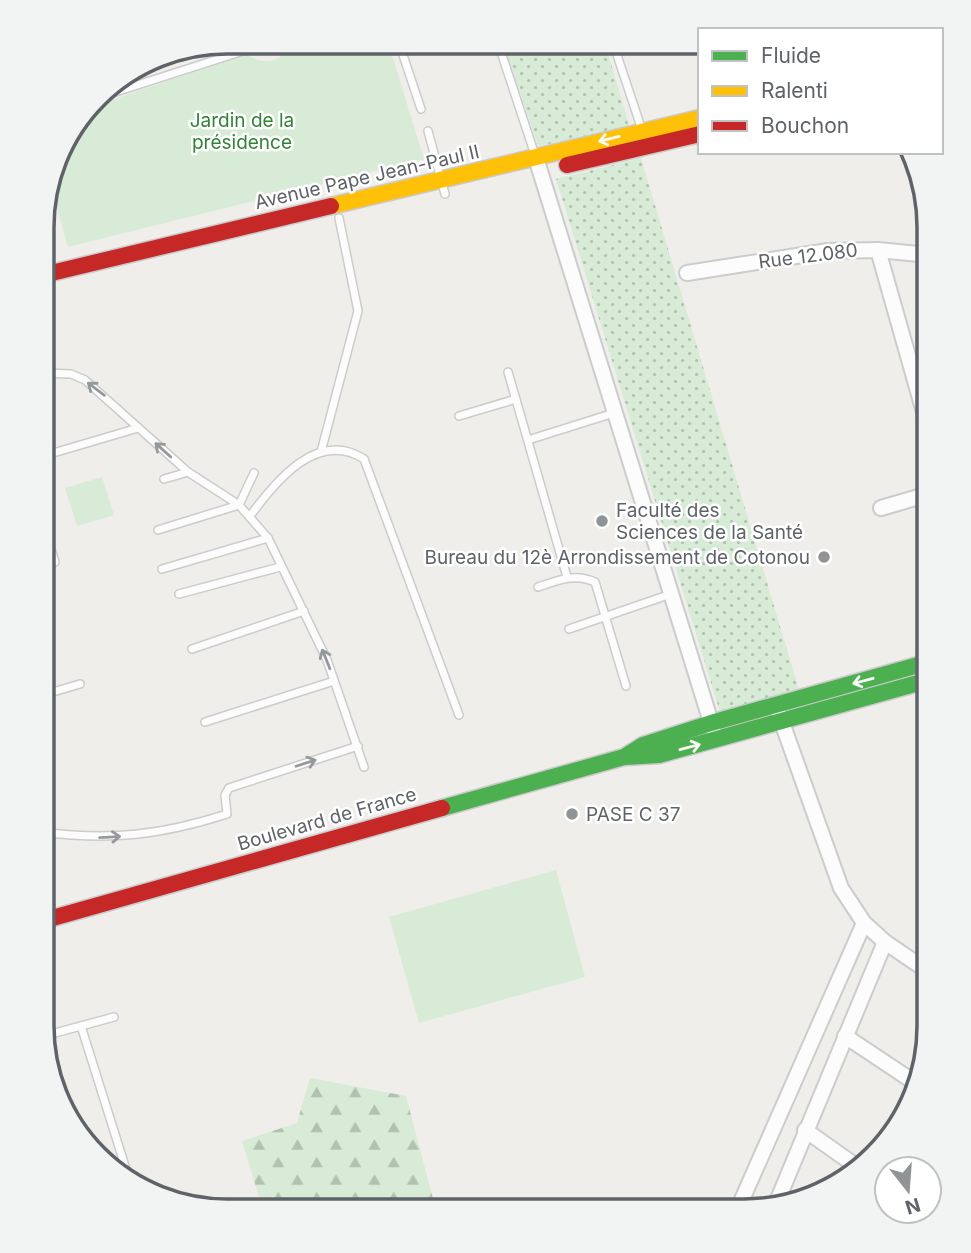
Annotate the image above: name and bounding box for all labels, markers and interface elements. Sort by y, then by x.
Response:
legend [698,28,943,154]
text: Fluide [761,43,821,68]
text: Ralenti [761,78,828,103]
park label: Jardin de la présidence [190,109,294,154]
text: Bouchon [761,113,849,138]
one-way arrow [598,133,621,146]
street label: Avenue Pape Jean-Paul II [252,140,482,214]
street label: Rue 12.080 [757,238,859,274]
one-way arrow [87,381,106,396]
one-way arrow [154,442,172,458]
place label: Faculté des Sciences de la Santé [616,499,803,544]
marker: Faculté des Sciences de la Santé [594,513,610,529]
place label: Bureau du 12è Arrondissement de Cotonou [425,546,810,569]
marker: Bureau du 12è Arrondissement de Cotonou [816,549,832,565]
one-way arrow [319,649,332,670]
one-way arrow [852,675,874,688]
one-way arrow [679,740,701,753]
one-way arrow [294,756,316,768]
street label: Boulevard de France [235,782,419,856]
place label: PASE C 37 [586,803,681,826]
marker: PASE C 37 [564,806,580,822]
one-way arrow [99,830,121,843]
north arrow [873,1155,943,1225]
text: N [903,1193,923,1219]

